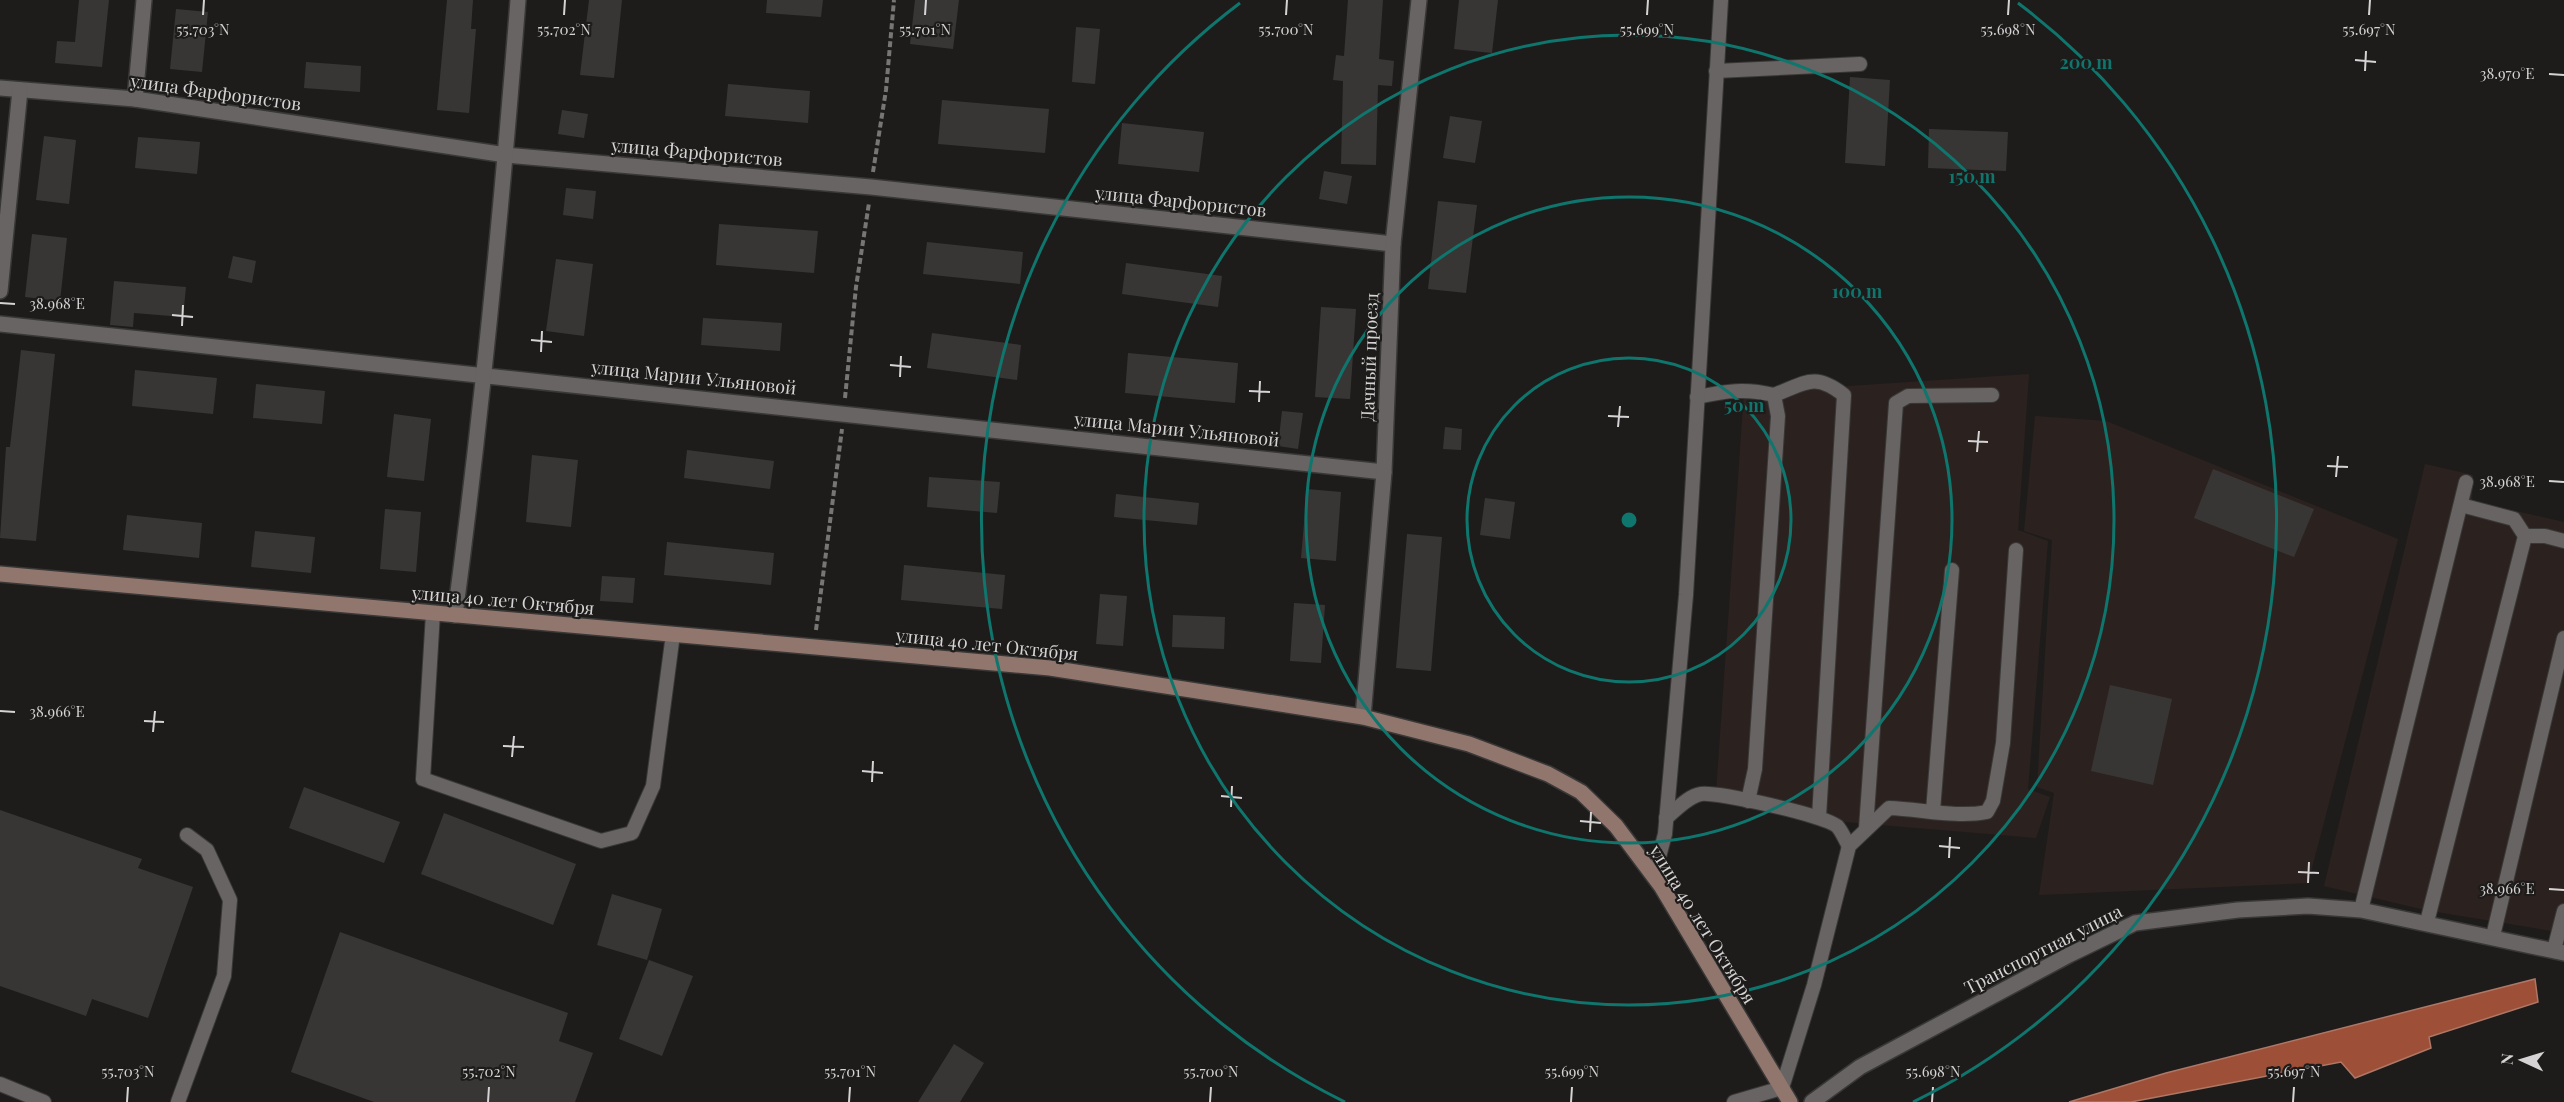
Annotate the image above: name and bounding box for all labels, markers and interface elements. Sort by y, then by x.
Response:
text: 55.703°N [176,19,230,39]
text: 55.702°N [537,19,591,39]
text: 55.701°N [899,19,952,39]
text: 55.700°N [1258,19,1314,39]
text: 55.699°N [1620,19,1675,39]
text: 55.698°N [1980,19,2036,39]
text: 55.697°N [2342,19,2396,39]
text: 200 m [2059,50,2113,74]
text: 38.970°E [2480,63,2534,83]
street label: улица Фарфористов [128,68,303,116]
street label: улица Фарфористов [609,132,784,171]
text: 150 m [1948,164,1996,188]
street label: улица Фарфористов [1093,180,1268,222]
text: 100 m [1832,279,1883,303]
street label: Дачный проезд [1355,292,1383,422]
text: 38.968°E [29,293,85,313]
street label: улица Марии Ульяновой [589,354,798,400]
text: 50 m [1724,393,1765,417]
street label: улица Марии Ульяновой [1072,406,1281,452]
text: 38.968°E [2479,471,2535,491]
centre of rings [1619,510,1639,530]
street label: улица 40 лет Октября [410,580,596,620]
street label: улица 40 лет Октября [894,622,1080,666]
text: 38.966°E [29,701,85,721]
street label: улица 40 лет Октября [1644,839,1762,1008]
text: 38.966°E [2479,878,2535,898]
street label: Транспортная улица [1960,899,2126,999]
north arrow [2492,1030,2552,1090]
text: N [2496,1052,2517,1065]
text: 55.703°N [101,1061,155,1081]
text: 55.702°N [462,1061,516,1081]
text: 55.701°N [824,1061,877,1081]
text: 55.700°N [1183,1061,1239,1081]
text: 55.699°N [1545,1061,1600,1081]
text: 55.698°N [1905,1061,1961,1081]
text: 55.697°N [2267,1061,2321,1081]

